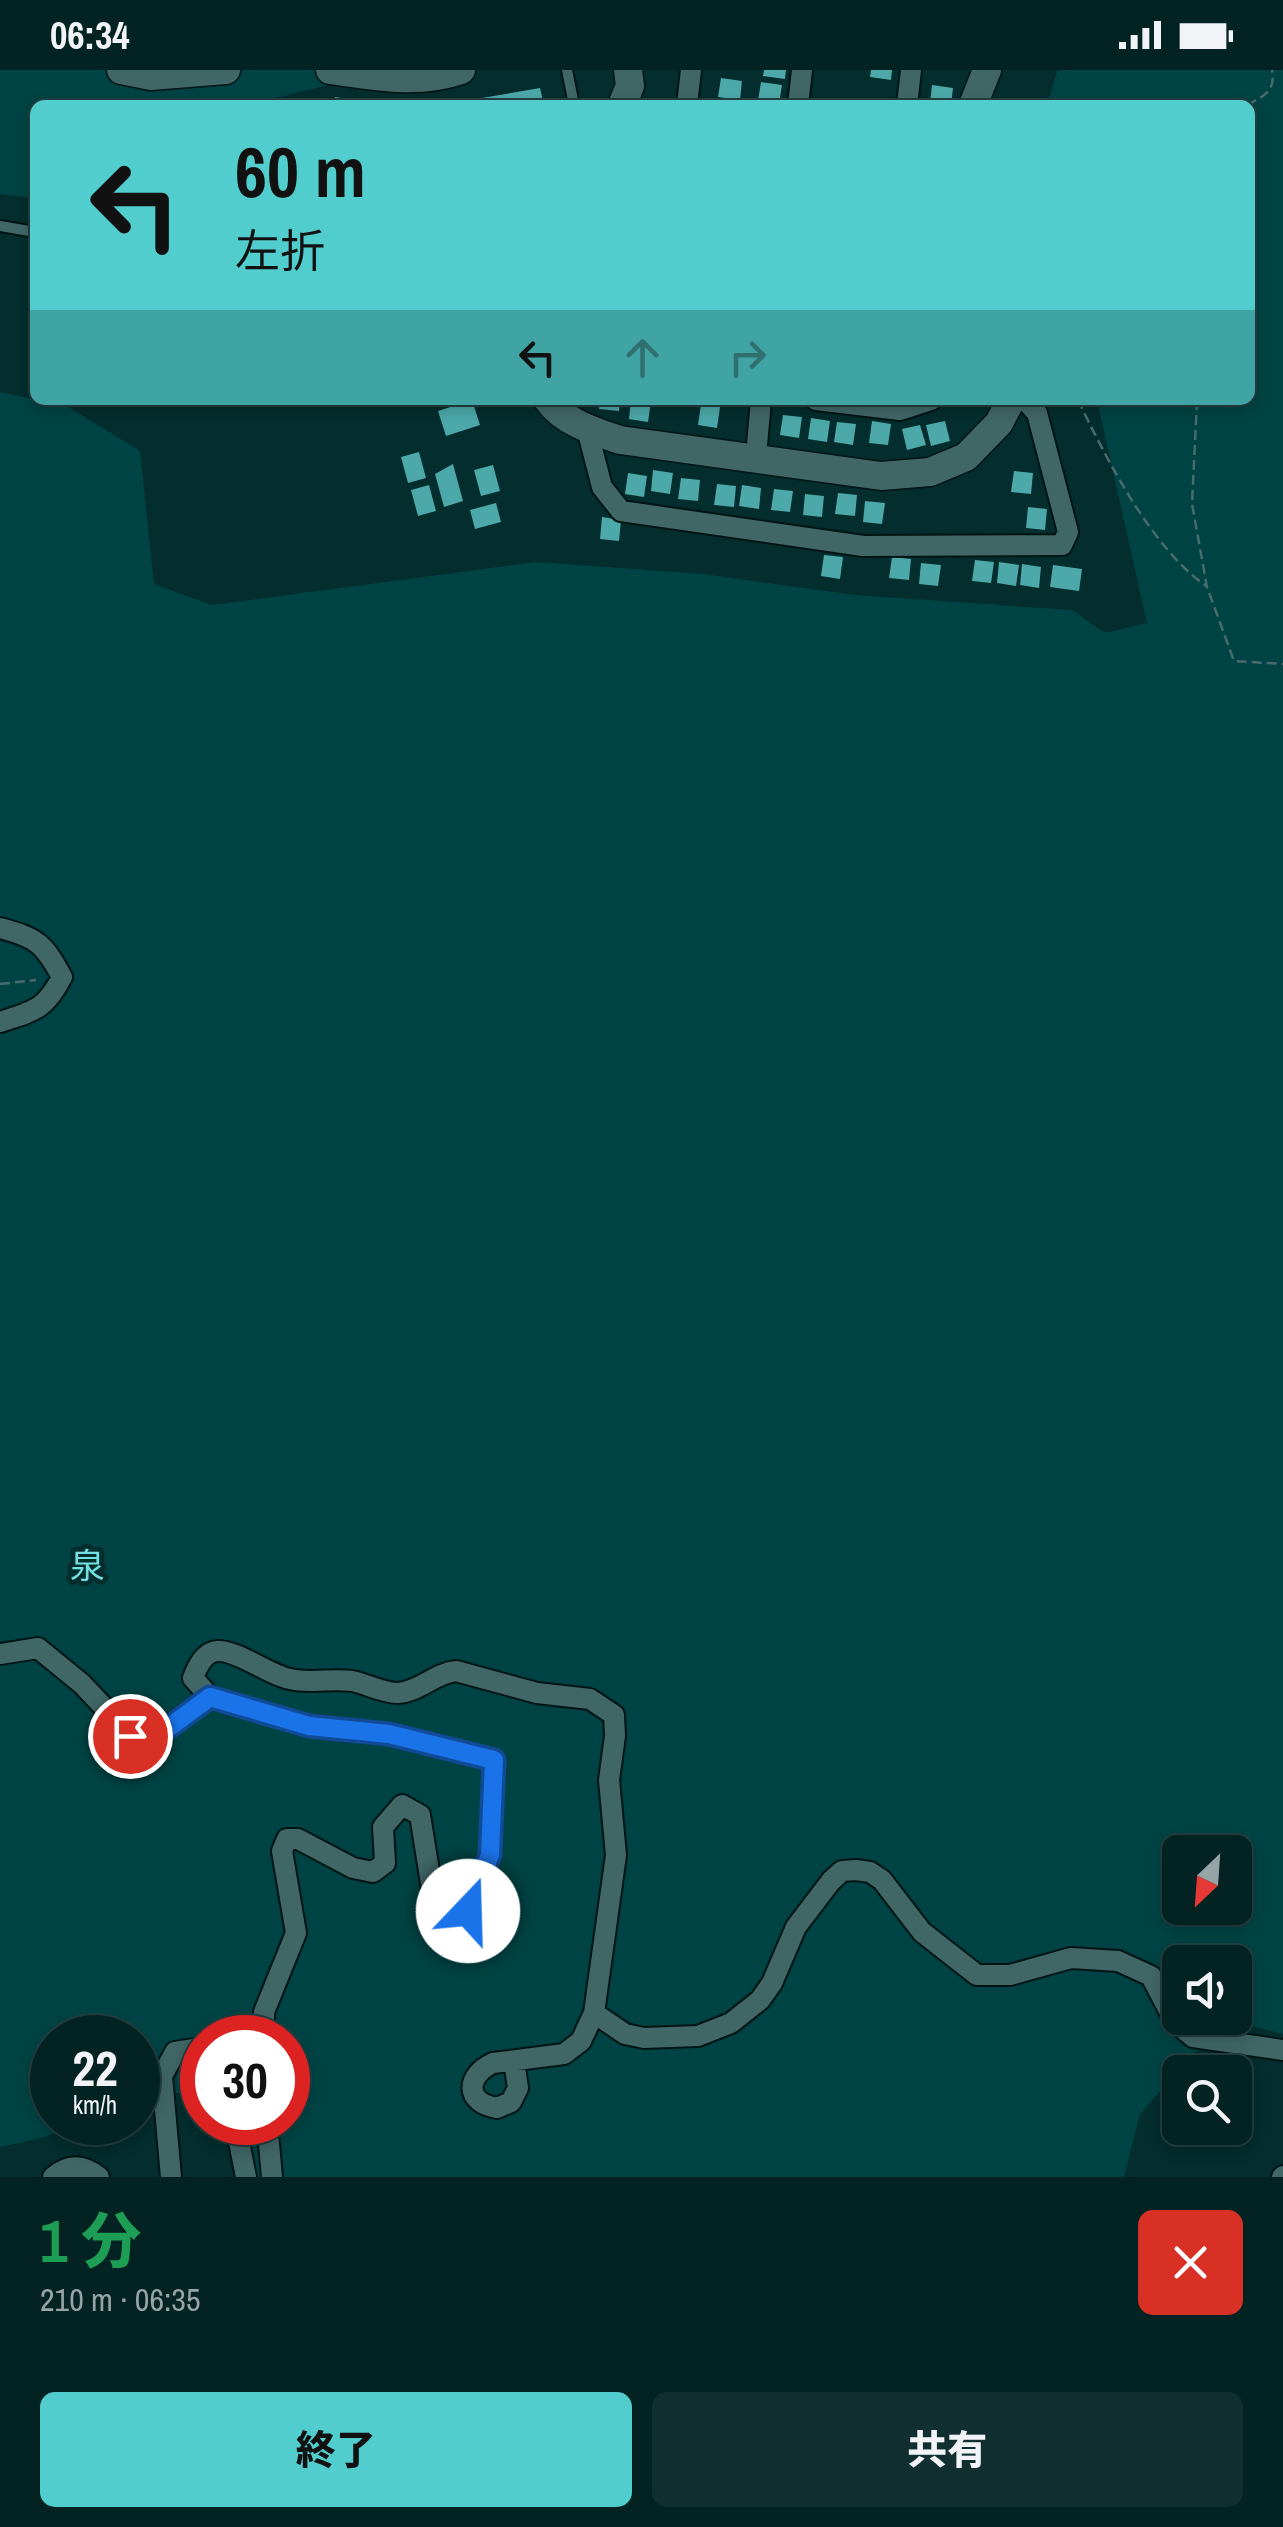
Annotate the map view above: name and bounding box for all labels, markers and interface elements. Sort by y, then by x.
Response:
text: 06:34 [50,10,130,61]
text: 60 m [235,125,366,219]
icon: left [70,140,200,270]
text: 左折 [235,220,325,281]
icon: left [510,330,565,385]
icon: ahead [615,330,670,385]
icon: right [720,330,775,385]
district label: 泉 [69,1542,105,1589]
pin [88,1694,173,1779]
icon: arrive [103,1709,158,1764]
north arrow [1162,1835,1252,1925]
map controls [1162,1835,1252,2145]
position arrow [416,1859,520,1963]
button: sound [1162,1945,1252,2035]
speed limit sign: 30 [180,2015,310,2145]
text: 22 [72,2034,118,2102]
button: search [1162,2055,1252,2145]
text: km/h [73,2088,117,2122]
text: 1 分 [40,2200,141,2281]
button: close [1138,2210,1243,2315]
text: 210 m · 06:35 [40,2278,200,2321]
button: 終了 [40,2392,632,2507]
button: 共有 [652,2392,1243,2507]

